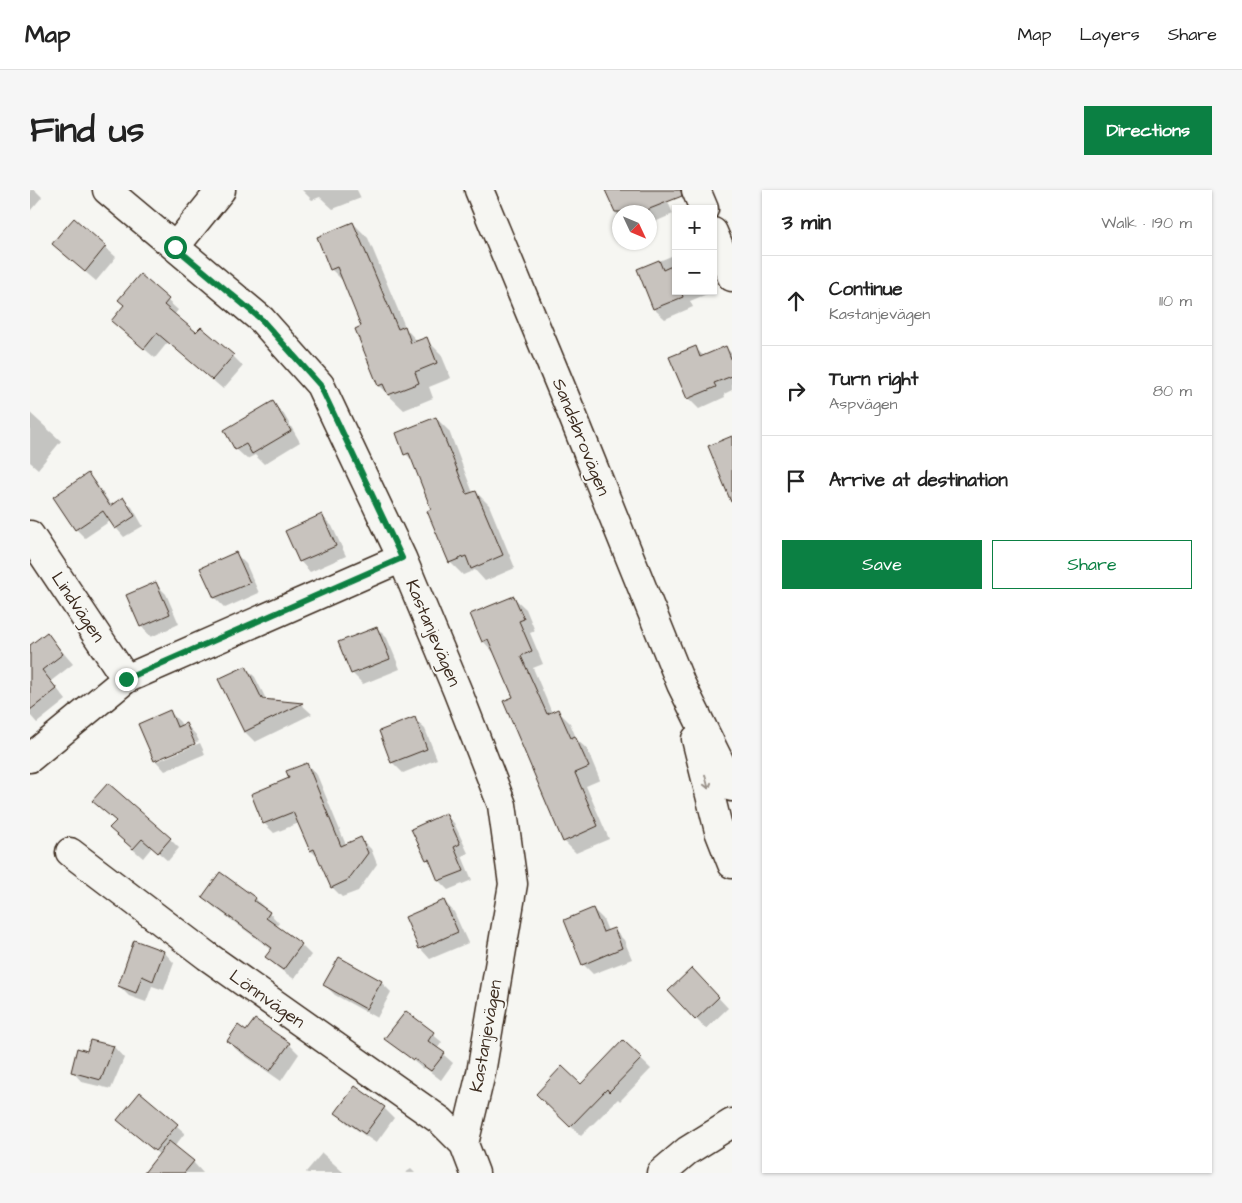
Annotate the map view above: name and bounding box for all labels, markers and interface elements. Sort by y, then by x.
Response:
text: Map [25,18,70,52]
text: Map [1017,22,1051,47]
text: Layers [1079,22,1140,47]
text: Share [1168,22,1217,47]
text: Find us [30,106,144,155]
button: Directions [1084,106,1212,155]
north arrow [612,205,657,250]
map controls [672,205,717,295]
button: + [672,205,717,250]
text: 3 min [782,208,831,237]
text: Walk · 190 m [1101,212,1192,234]
route start [164,236,187,259]
button: − [672,250,717,295]
text: Continue [829,276,903,303]
icon: ahead [782,287,810,315]
text: 110 m [1159,290,1192,312]
text: Kastanjevägen [829,303,930,325]
text: Turn right [829,366,918,393]
street label: Sandsbrovägen [545,375,616,500]
icon: right [782,377,810,405]
text: 80 m [1153,380,1192,402]
text: Aspvägen [829,393,898,415]
icon: arrive [782,467,810,495]
text: Arrive at destination [829,467,1008,494]
button: Save [782,540,982,589]
button: Share [992,540,1192,589]
street label: Lindvägen [44,567,111,648]
street label: Kastanjevägen [398,576,467,691]
route end [115,668,138,691]
one-way arrow [703,774,712,790]
street label: Lönnvägen [224,964,310,1035]
street label: Kastanjevägen [464,978,509,1094]

